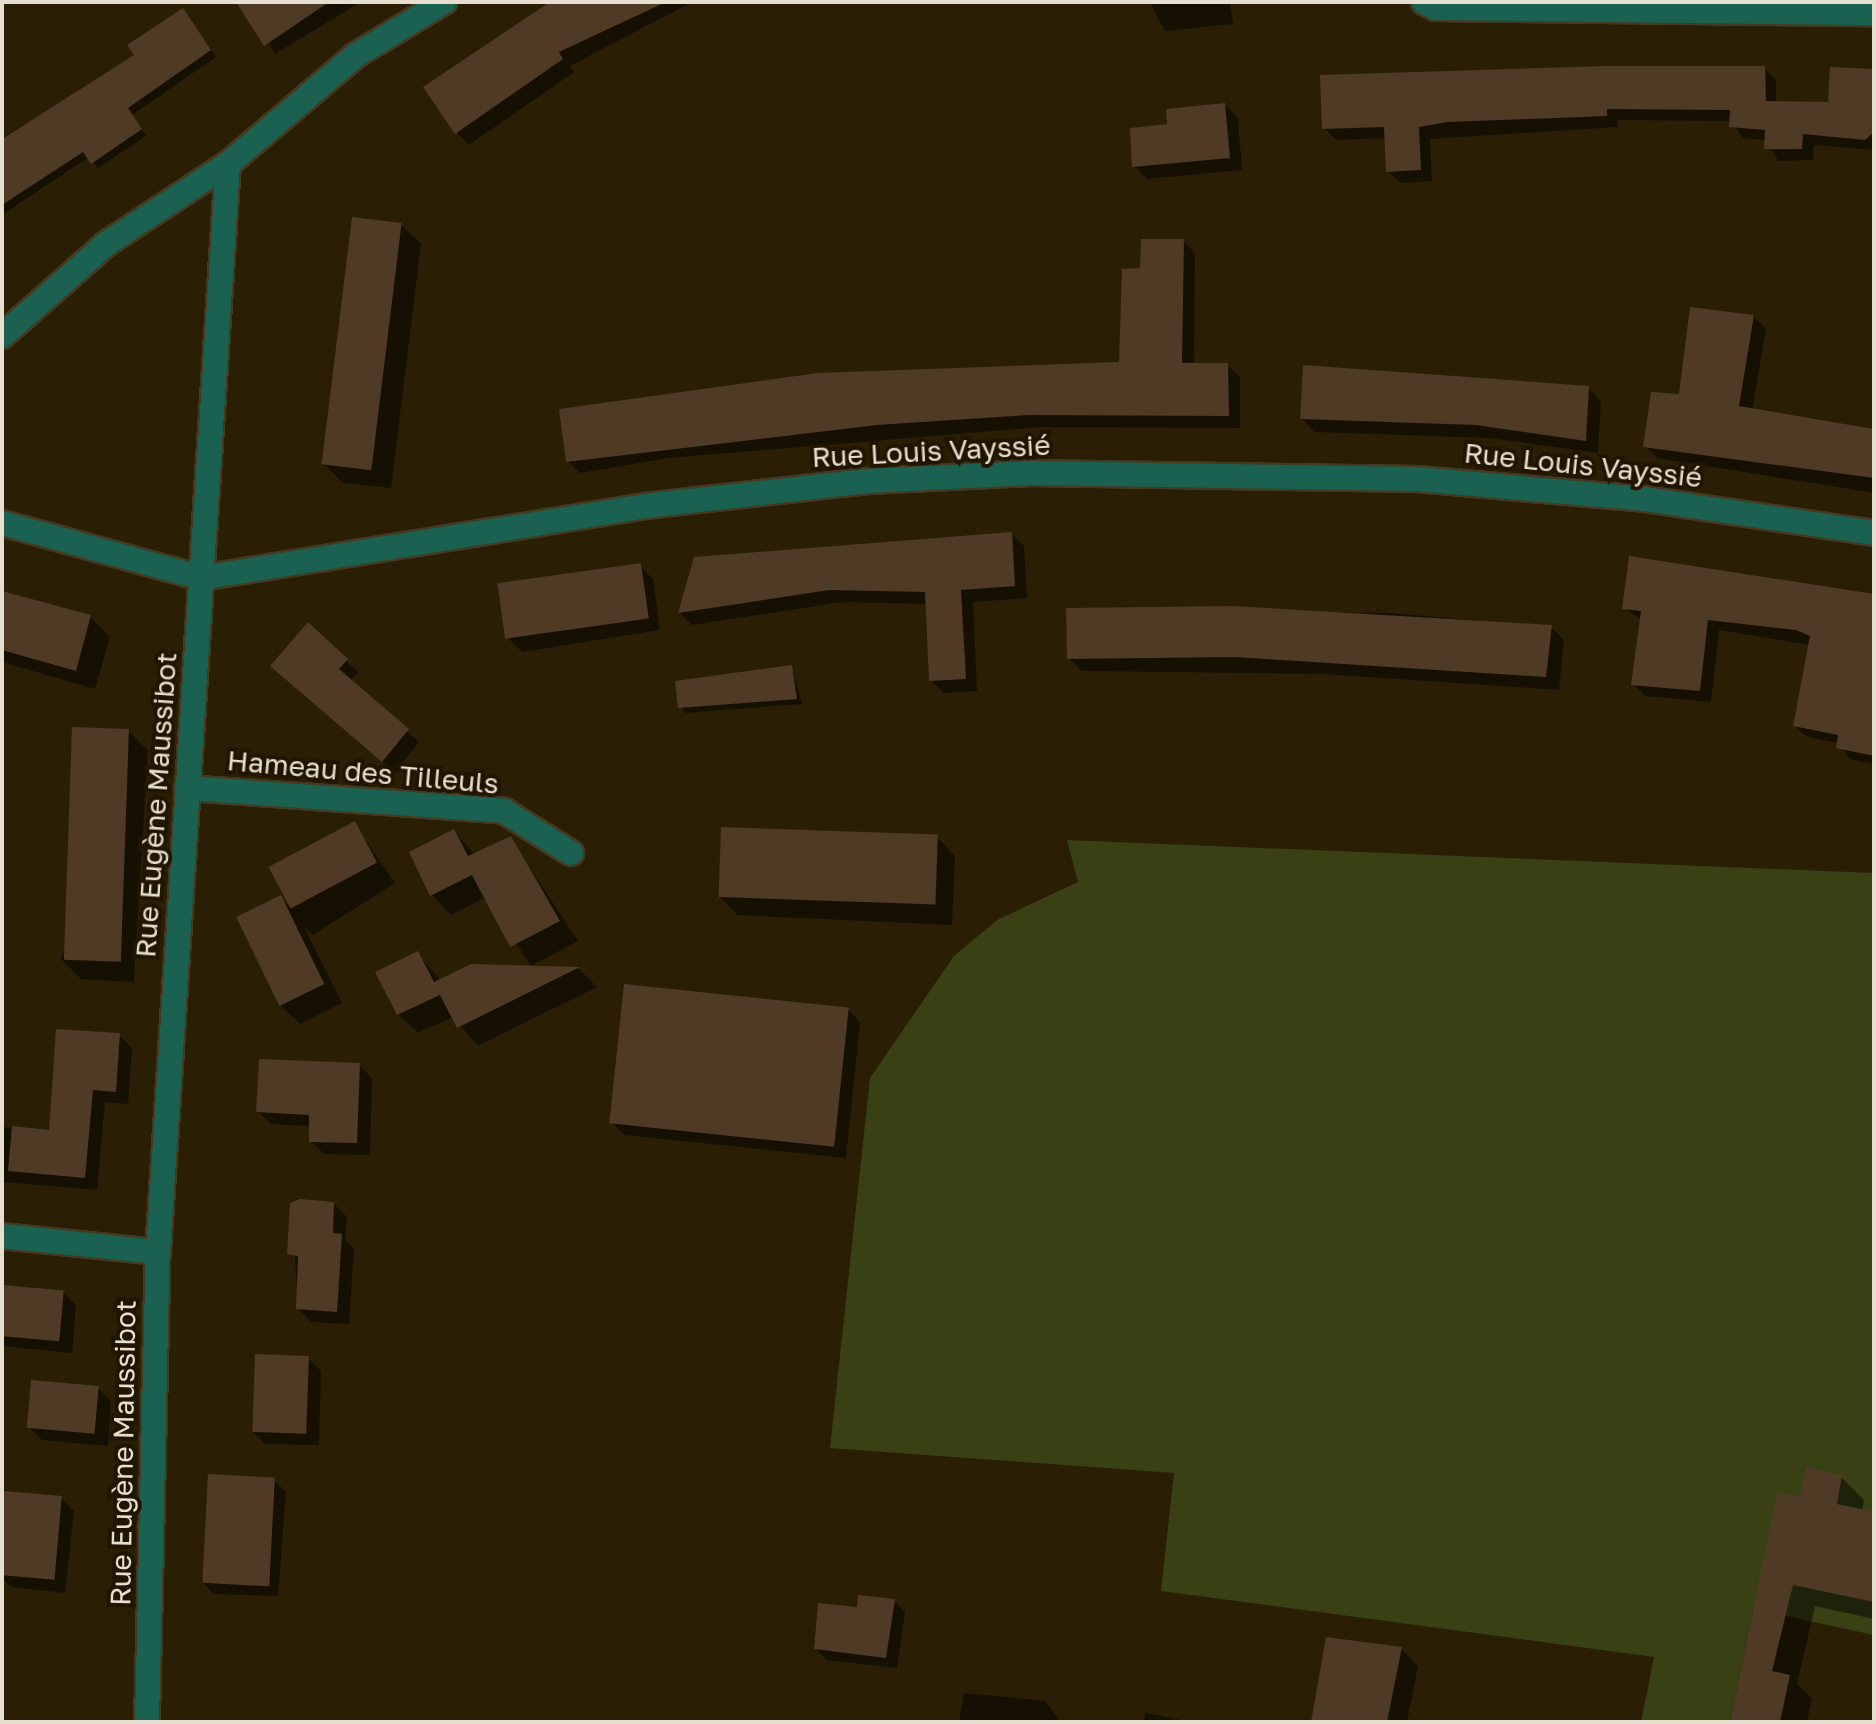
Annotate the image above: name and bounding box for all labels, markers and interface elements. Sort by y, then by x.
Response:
street label: Rue Louis Vayssié [811,428,1051,474]
street label: Rue Louis Vayssié [1462,436,1704,494]
street label: Rue Eugène Maussibot [129,651,183,959]
street label: Hameau des Tilleuls [226,743,500,801]
street label: Rue Eugène Maussibot [104,1300,142,1606]

